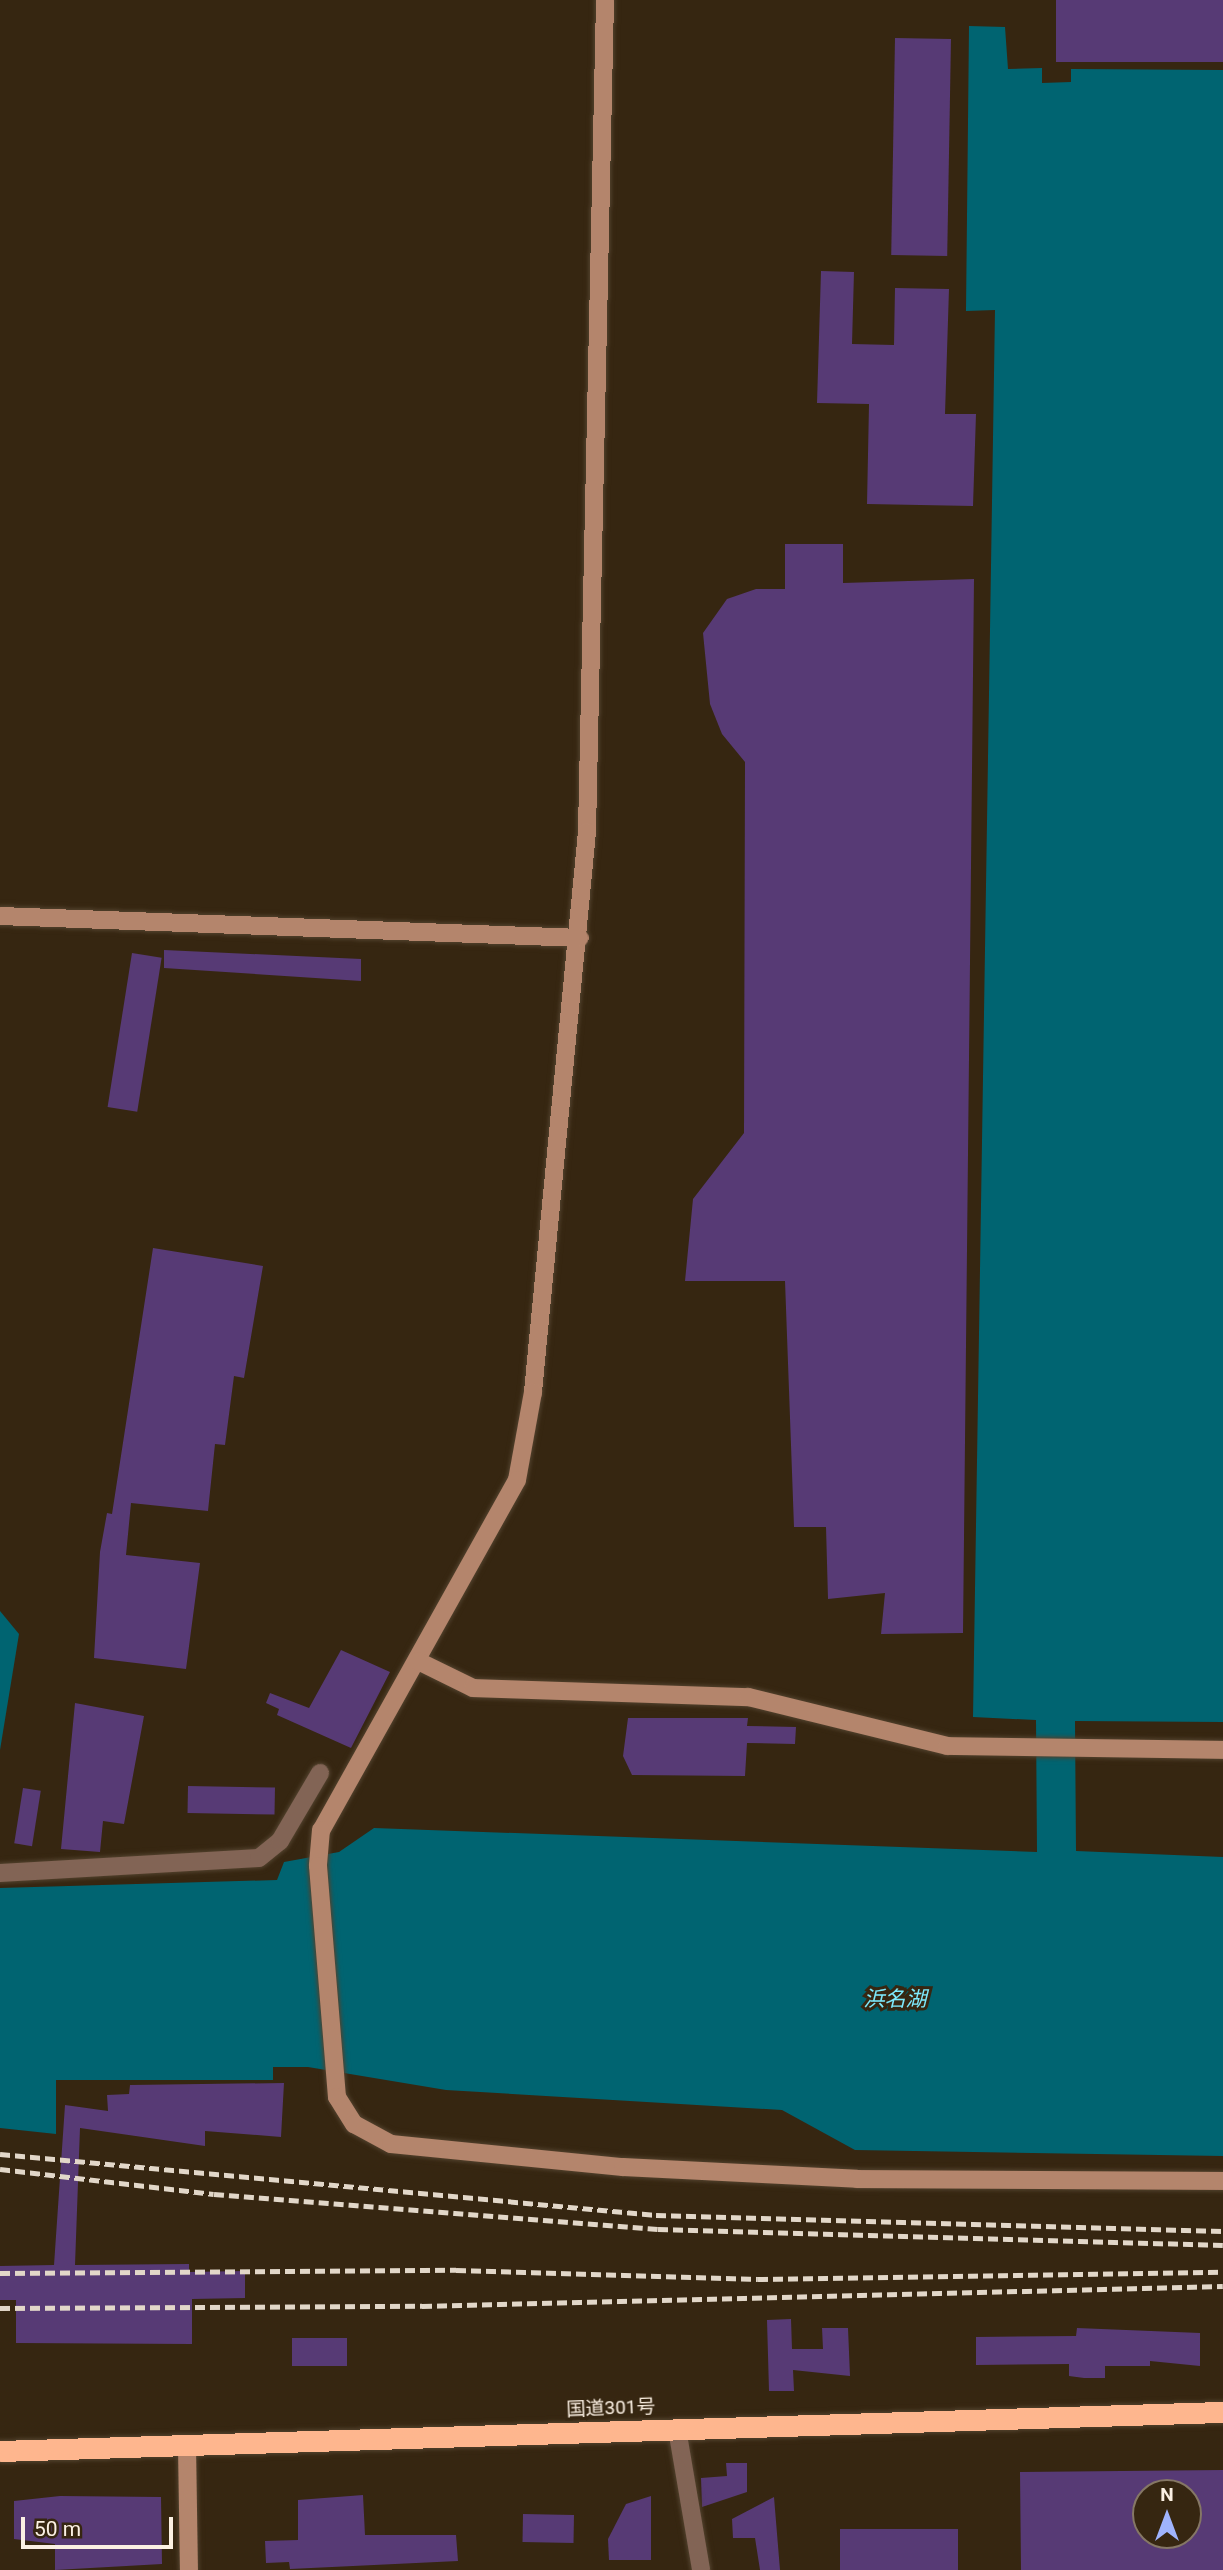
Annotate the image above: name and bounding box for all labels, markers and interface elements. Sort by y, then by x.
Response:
water label: 浜名湖 [864,1986,926,2012]
street label: 国道301号 [566,2395,656,2421]
north arrow [1132,2479,1202,2549]
text: N [1160,2483,1174,2506]
scale bar [24,2504,177,2548]
text: 50 m [34,2517,81,2541]

